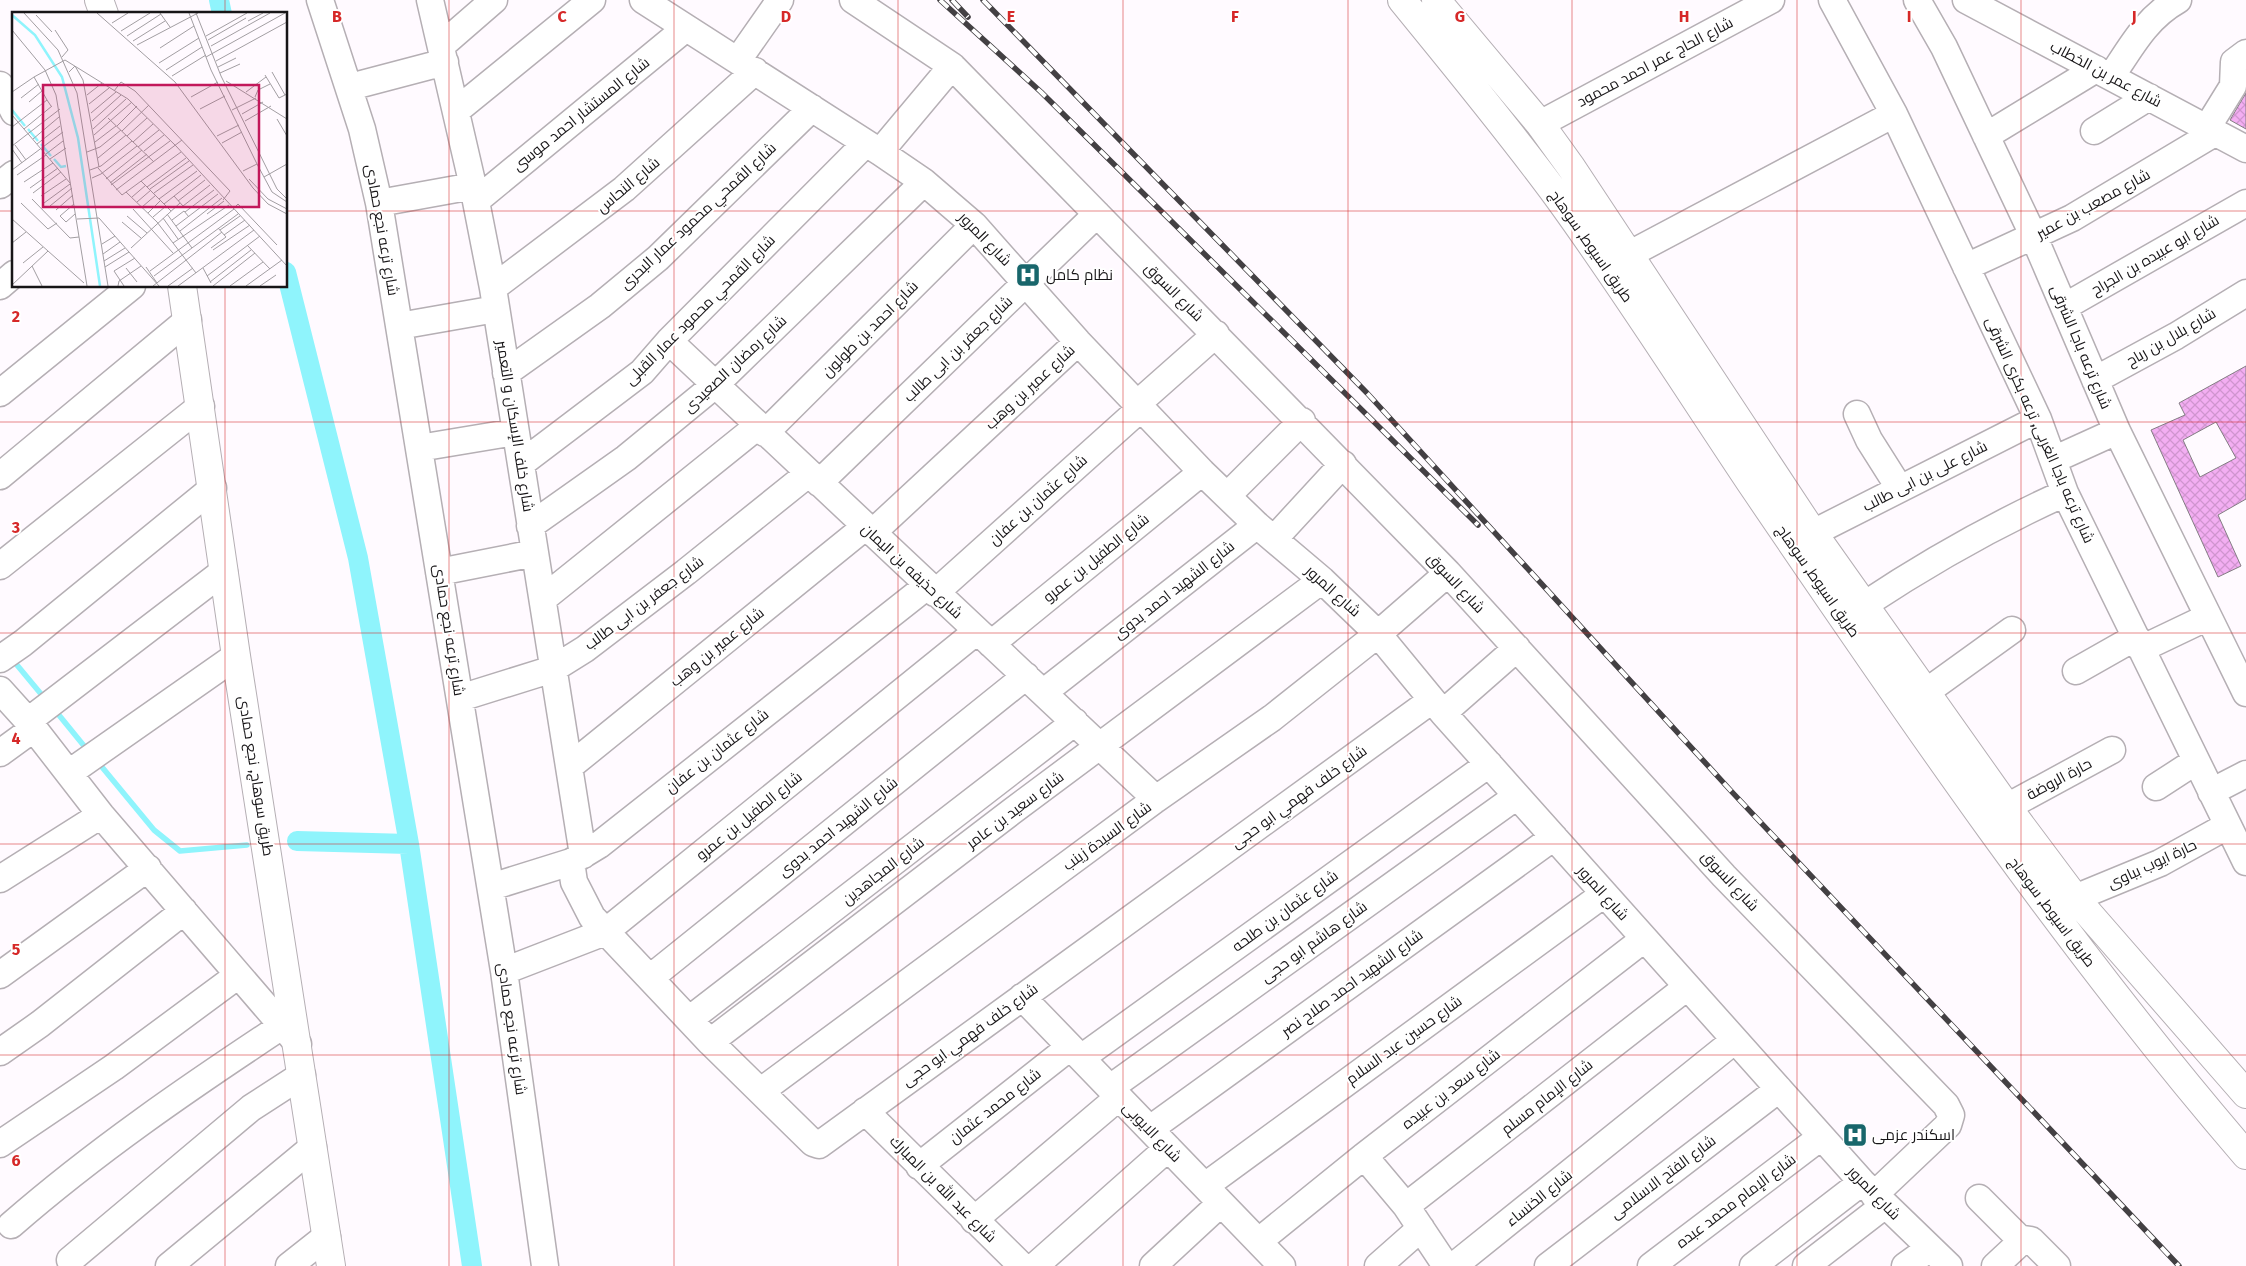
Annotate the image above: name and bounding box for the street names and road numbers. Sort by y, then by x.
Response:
street label: شارع الحاج عمر احمد محمود [1574,13,1737,113]
street label: شارع عمر بن الخطاب [2046,37,2165,113]
street label: شارع المستشار احمد موسى [509,53,654,176]
street label: شارع القمحي محمود عمار البحرى [616,139,782,295]
street label: شارع النحاس [593,153,665,218]
street label: شارع ترعه نجع حمادى [360,163,402,297]
street label: شارع مصعب بن عمير [2032,165,2154,245]
street label: طريق اسيوط, سوهاج [1544,186,1637,307]
street label: شارع المرور [953,208,1015,271]
street label: شارع ابو عبيده بن الجراح [2088,211,2223,301]
street label: شارع القمحي محمود عمار القبلى [621,231,781,391]
street label: شارع السوق [1139,259,1207,327]
street label: شارع احمد بن طولون [818,277,923,382]
street label: شارع ترعه باجا الشرقى [2045,282,2115,412]
street label: شارع جعفر بن ابى طالب [900,292,1018,407]
street label: شارع بلال بن رباح [2123,304,2220,372]
street label: شارع رمضان الصعيدى [680,312,792,418]
street label: شارع ترعه باجا الغربى, ترعه بكرى الشرقى [1980,314,2098,547]
street label: شارع خلف الإسكان و التعمير [490,338,537,513]
street label: شارع عمير بن وهب [982,341,1080,435]
street label: شارع على بن ابى طالب [1860,437,1991,517]
street label: شارع عثمان بن عفان [985,451,1092,550]
street label: شارع الطفيل بن عمرو [1039,510,1154,608]
street label: شارع حذيفه بن اليمان [857,520,966,624]
street label: طريق اسيوط, سوهاج [1771,521,1864,642]
street label: شارع الشهيد احمد بدوى [1110,537,1239,644]
street label: شارع السوق [1422,549,1488,618]
street label: شارع جعفر بن ابى طالب [581,552,708,655]
street label: شارع المرور [1300,561,1364,622]
street label: شارع ترعه نجع حمادى [428,563,468,697]
street label: شارع عمير بن وهب [666,604,769,692]
street label: طريق سوهاج, نجع حمادى [232,695,278,858]
street label: شارع عثمان بن عفان [662,705,773,799]
street label: شارع خلف فهمي ابو حجى [1228,742,1372,855]
street label: حارة الروضة [2023,754,2095,804]
street label: شارع الطفيل بن عمرو [692,768,807,866]
street label: شارع سعيد بن عامر [962,768,1068,855]
street label: شارع الشهيد احمد بدوى [775,773,903,882]
street label: شارع السيدة زينب [1059,798,1156,876]
street label: شارع المجاهدين [838,833,929,910]
street label: حارة ايوب بباوى [2105,835,2200,893]
street label: شارع السوق [1696,847,1762,916]
street label: طريق اسيوط, سوهاج [2003,853,2099,972]
street label: شارع المرور [1571,861,1632,926]
street label: شارع عثمان بن طلحه [1228,866,1343,957]
street label: شارع هاشم ابو حجى [1257,897,1372,988]
street label: شارع الشهيد احمد صلاح نصر [1277,926,1428,1043]
street label: شارع ترعه نجع حمادى [492,962,530,1096]
street label: شارع خلف فهمي ابو حجى [899,980,1043,1093]
street label: شارع حسين عبد السلام [1343,992,1467,1090]
street label: شارع سعد بن عبيده [1398,1045,1505,1135]
street label: شارع الإمام مسلم [1498,1056,1598,1140]
street label: شارع محمد عثمان [945,1065,1046,1149]
street label: شارع الايوبى [1117,1098,1185,1167]
street label: شارع عبد الله بن المبارك [885,1131,1001,1247]
street label: شارع الفتح الاسلامى [1607,1131,1721,1224]
street label: شارع الإمام محمد عبده [1673,1150,1801,1253]
street label: شارع المرور [1842,1162,1904,1225]
street label: شارع الخنساء [1502,1166,1577,1232]

